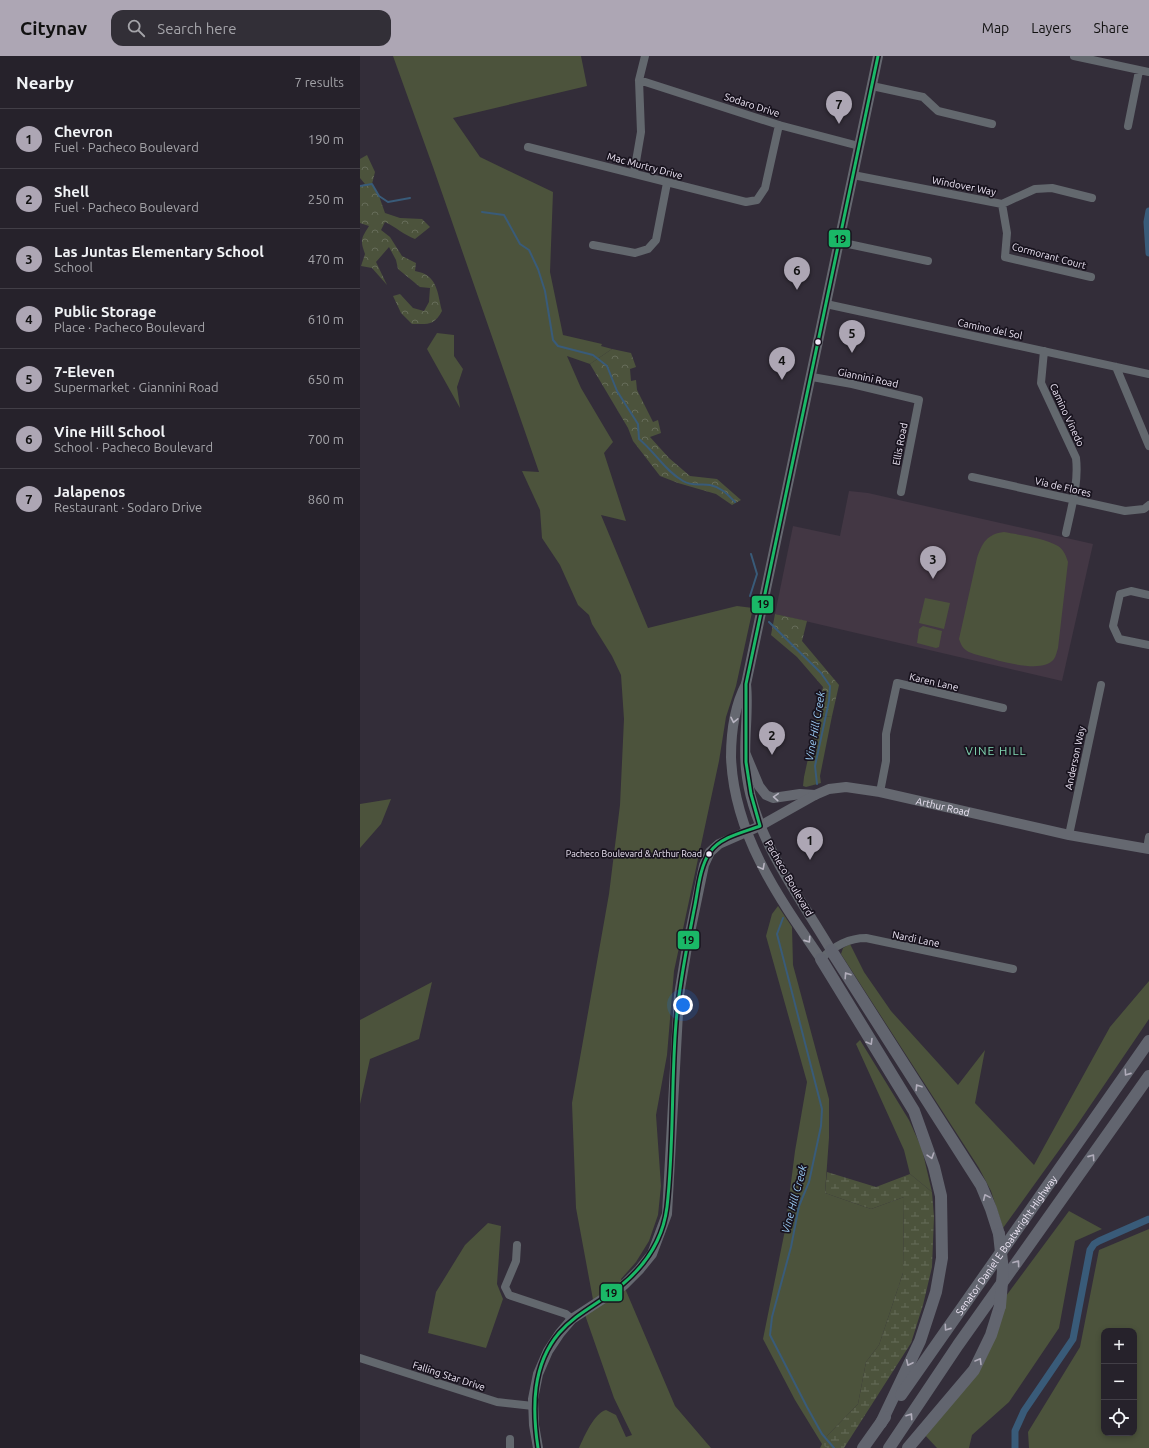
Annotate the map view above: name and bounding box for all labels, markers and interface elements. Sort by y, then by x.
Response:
search box [111,10,391,46]
text: Citynav [20,17,87,39]
icon: search [125,17,147,39]
text: Search here [157,20,237,37]
text: Map [982,20,1009,36]
text: Layers [1031,20,1071,36]
text: Share [1093,20,1129,36]
text: Nearby [16,73,74,92]
text: 7 results [294,75,344,89]
street label: Sodaro Drive [723,91,781,119]
pin: 7 [826,91,852,124]
text: Chevron [54,123,113,140]
text: 1 [25,132,33,146]
text: 190 m [308,132,344,146]
text: Fuel · Pacheco Boulevard [54,140,199,154]
street label: Mac Murtry Drive [606,151,684,181]
street label: Windover Way [931,174,997,198]
text: Shell [54,183,89,200]
text: 2 [25,192,33,206]
text: 250 m [308,192,344,206]
text: Fuel · Pacheco Boulevard [54,200,199,214]
line badge: 19 [828,229,851,248]
text: 19 [834,233,846,245]
street label: Cormorant Court [1011,241,1087,271]
text: Las Juntas Elementary School [54,243,264,260]
text: 3 [25,252,33,266]
text: 470 m [308,252,344,266]
pin: 6 [784,257,810,290]
text: School [54,260,93,274]
text: Public Storage [54,303,156,320]
text: 4 [25,312,33,326]
text: 610 m [308,312,344,326]
street label: Camino del Sol [956,317,1024,341]
text: Place · Pacheco Boulevard [54,320,205,334]
pin: 5 [839,320,865,353]
unlabelled marker [813,337,823,347]
pin: 4 [769,347,795,380]
text: 7-Eleven [54,363,115,380]
street label: Giannini Road [837,366,899,390]
text: 5 [25,372,33,386]
text: 650 m [308,372,344,386]
text: Supermarket · Giannini Road [54,380,219,394]
street label: Camino Vinedo [1048,382,1086,448]
street label: Ellis Road [891,422,910,466]
text: Vine Hill School [54,423,165,440]
text: 6 [25,432,33,446]
text: 700 m [308,432,344,446]
text: School · Pacheco Boulevard [54,440,213,454]
street label: Via de Flores [1034,475,1092,499]
text: Jalapenos [54,483,125,500]
text: 7 [25,492,33,506]
text: 860 m [308,492,344,506]
text: Restaurant · Sodaro Drive [54,500,202,514]
pin: 3 [920,546,946,579]
line badge: 19 [751,595,774,614]
text: 19 [757,598,769,610]
street label: Karen Lane [908,671,960,693]
water label: Vine Hill Creek [803,690,827,762]
one-way arrow [730,717,738,724]
pin: 2 [759,722,785,755]
street label: Anderson Way [1063,725,1087,791]
district label: VINE HILL [965,744,1027,757]
one-way arrow [773,792,779,801]
street label: Arthur Road [915,795,971,818]
pin: 1 [797,827,823,860]
street label: Pacheco Boulevard [763,838,815,918]
place label: Pacheco Boulevard & Arthur Road [566,849,702,859]
marker: Pacheco Boulevard & Arthur Road [704,849,714,859]
one-way arrow [758,863,765,870]
street label: Nardi Lane [891,929,941,949]
line badge: 19 [677,930,700,950]
text: 19 [682,934,694,946]
one-way arrow [803,935,810,942]
one-way arrow [844,972,852,979]
your location [673,995,693,1015]
one-way arrow [866,1038,873,1045]
one-way arrow [1124,1069,1132,1076]
one-way arrow [915,1084,923,1091]
one-way arrow [926,1153,935,1160]
one-way arrow [1087,1154,1095,1161]
water label: Vine Hill Creek [779,1163,809,1235]
street label: Senator Daniel E Boatwright Highway [953,1173,1059,1317]
one-way arrow [983,1194,991,1202]
one-way arrow [1012,1260,1020,1267]
line badge: 19 [600,1283,623,1302]
text: 19 [605,1287,617,1299]
one-way arrow [945,1324,952,1331]
map controls [1101,1328,1137,1436]
button: + [1101,1328,1137,1364]
one-way arrow [974,1358,982,1365]
street label: Falling Star Drive [411,1359,487,1393]
one-way arrow [906,1359,914,1367]
button: − [1101,1364,1137,1400]
button: locate [1101,1400,1137,1436]
one-way arrow [905,1413,912,1420]

